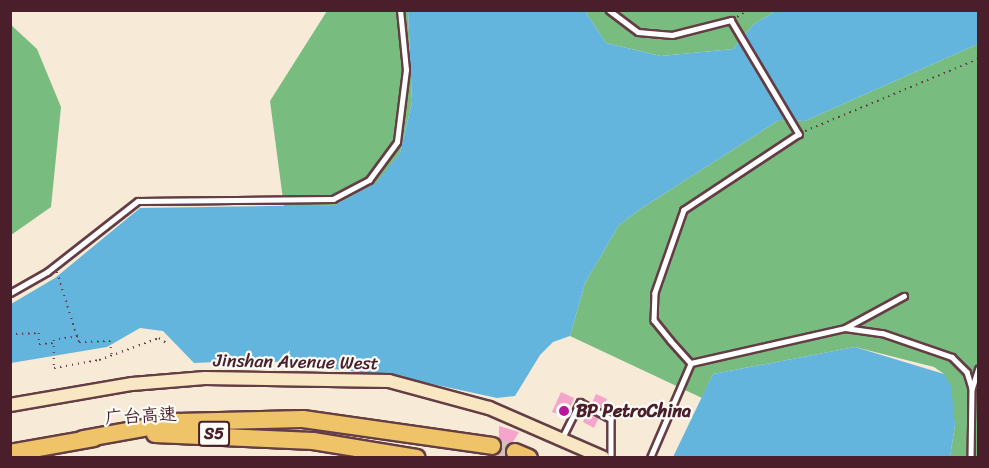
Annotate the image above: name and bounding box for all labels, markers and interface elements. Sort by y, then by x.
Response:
street label: Jinshan Avenue West [213,350,379,374]
place label: BP PetroChina [576,400,692,422]
street label: 广台高速 [104,403,178,429]
marker: BP PetroChina [557,404,571,418]
road number: S5 [198,421,230,447]

